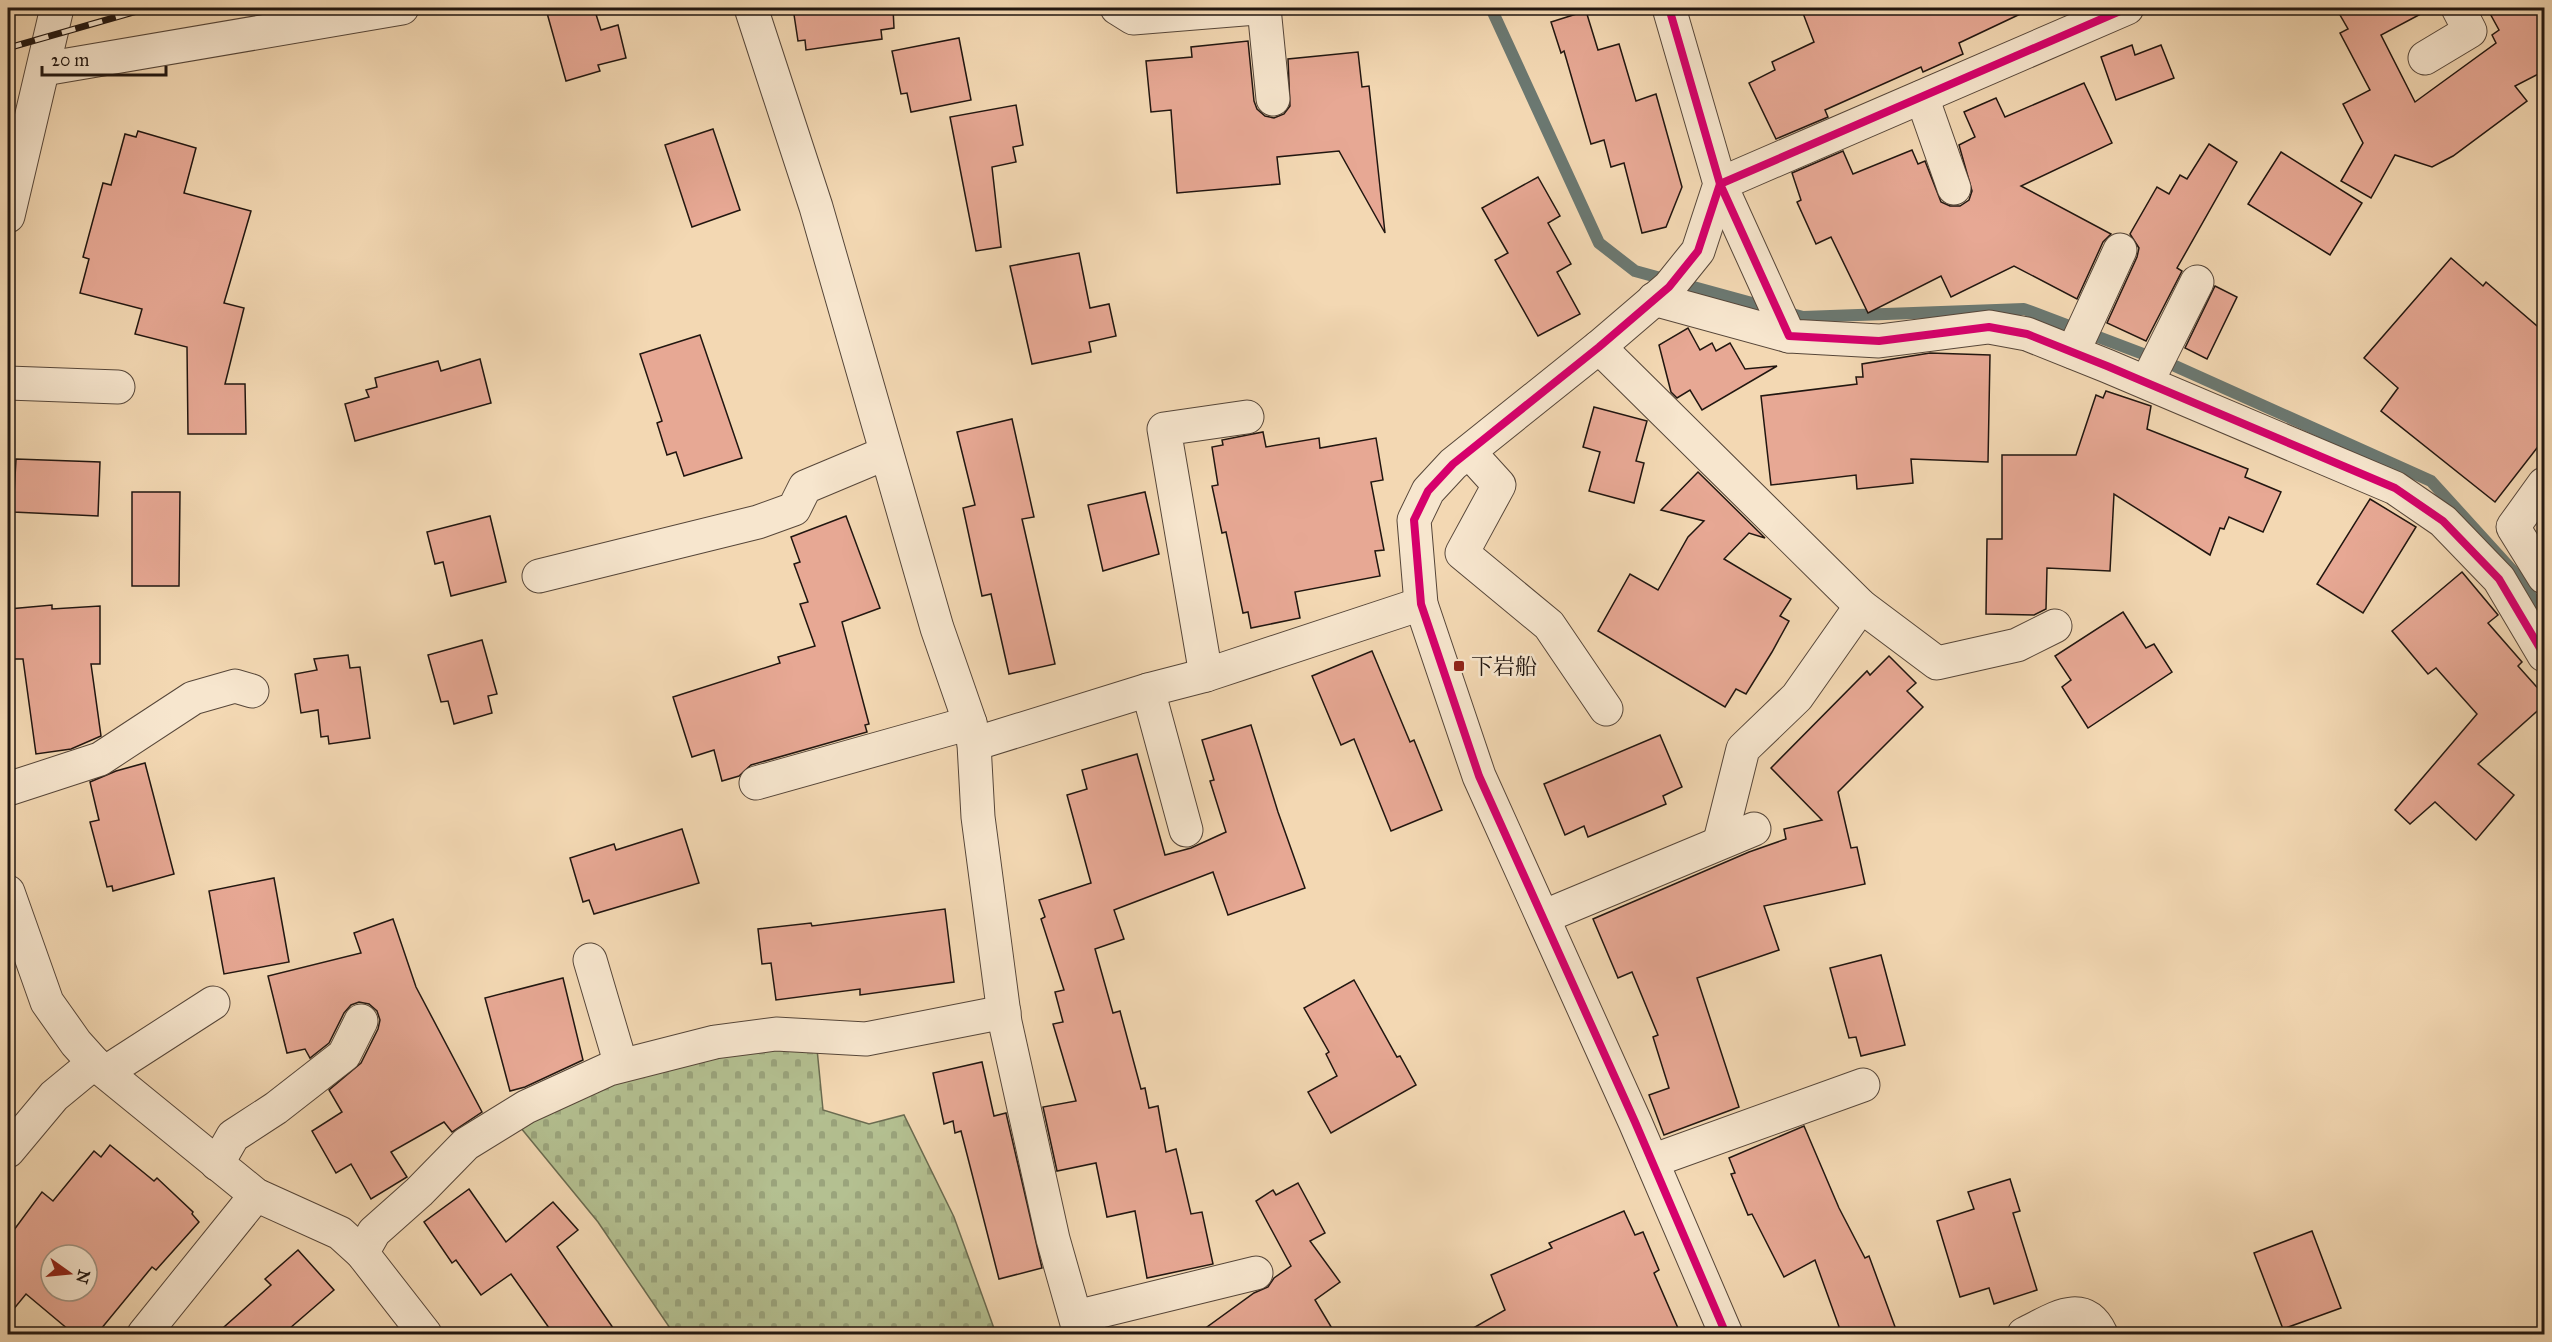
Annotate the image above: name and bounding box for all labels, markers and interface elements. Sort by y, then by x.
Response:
scale bar [42,39,166,77]
text: 20 m [51,49,89,71]
place label: 下岩船 [1471,653,1537,680]
marker: 下岩船 [1452,659,1466,673]
north arrow [39,1243,99,1303]
text: N [72,1268,94,1286]

